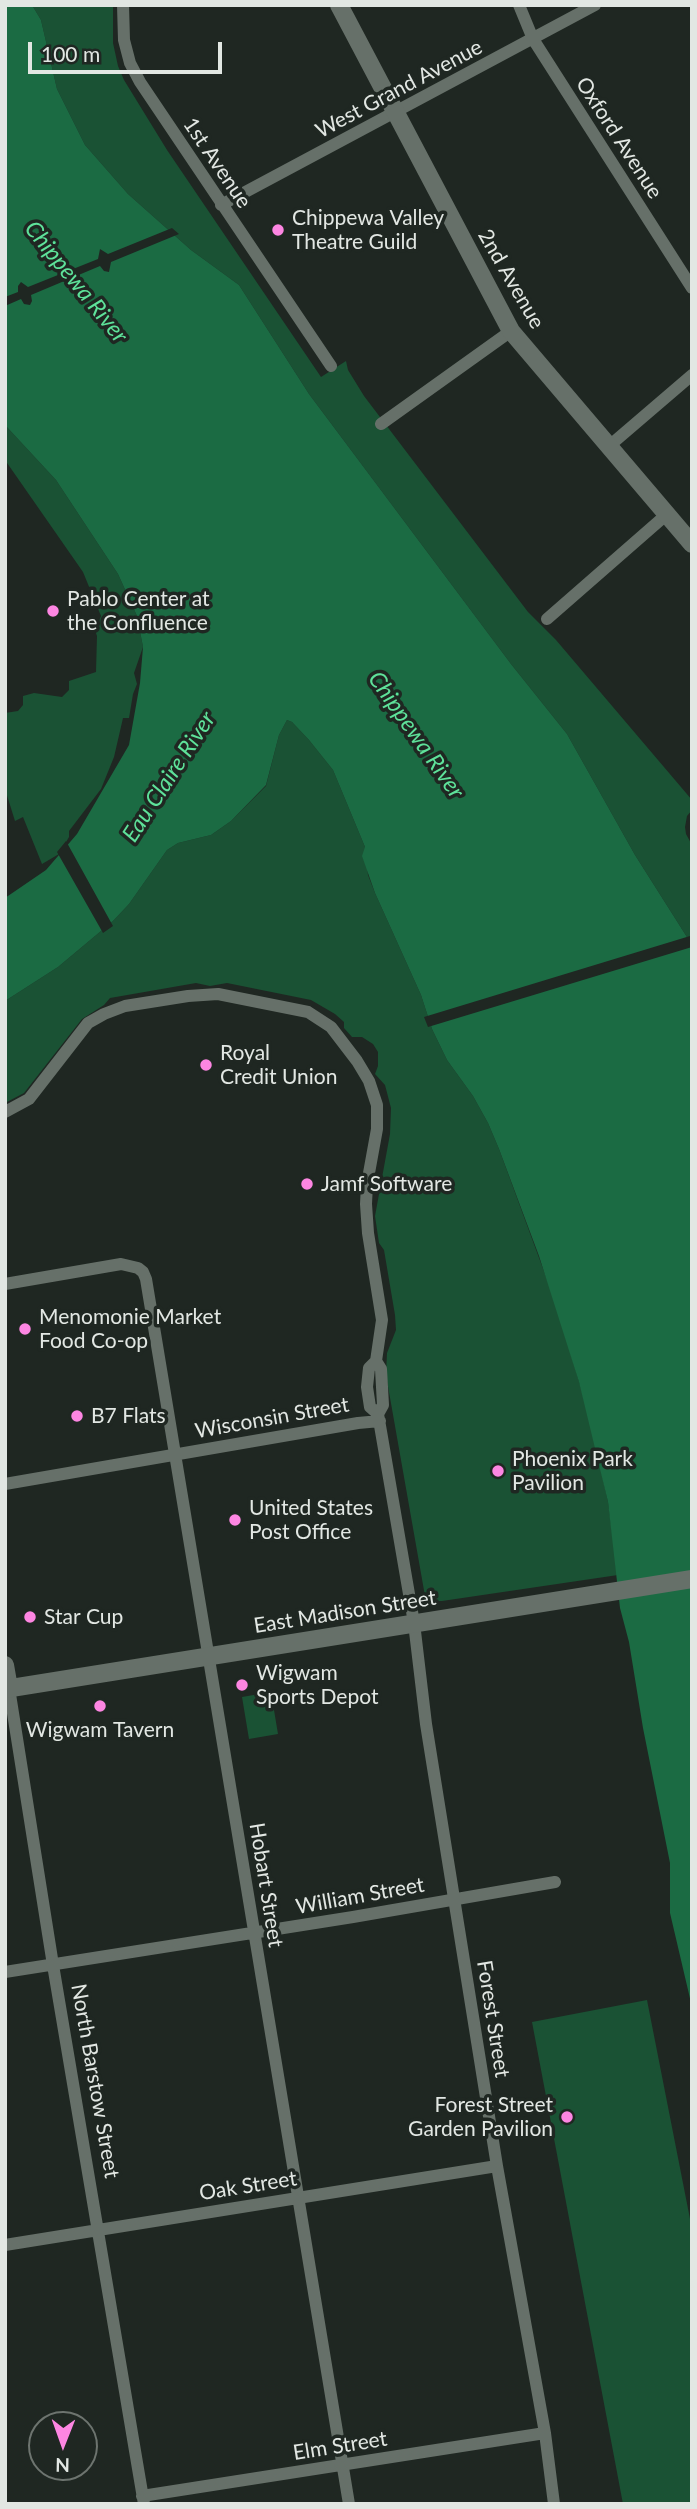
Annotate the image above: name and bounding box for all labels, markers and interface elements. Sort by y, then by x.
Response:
scale bar [32,28,226,72]
street label: West Grand Avenue [311,34,487,144]
text: 100 m [41,41,100,66]
street label: Oxford Avenue [570,73,668,203]
street label: 1st Avenue [178,113,256,213]
place label: Chippewa Valley Theatre Guild [292,205,444,255]
water label: Chippewa River [18,215,134,349]
marker: Chippewa Valley Theatre Guild [270,222,286,238]
street label: 2nd Avenue [472,225,550,333]
place label: Pablo Center at the Confluence [67,586,210,636]
marker: Pablo Center at the Confluence [45,603,61,619]
water label: Chippewa River [362,666,470,804]
water label: Eau Claire River [117,707,221,847]
place label: Royal Credit Union [220,1040,337,1090]
marker: Royal Credit Union [198,1057,214,1073]
place label: Jamf Software [321,1171,452,1197]
marker: Jamf Software [299,1176,315,1192]
place label: Menomonie Market Food Co-op [39,1304,221,1354]
marker: Menomonie Market Food Co-op [17,1321,33,1337]
street label: Wisconsin Street [193,1392,351,1444]
place label: B7 Flats [91,1403,166,1429]
marker: B7 Flats [69,1408,85,1424]
place label: Phoenix Park Pavilion [512,1446,633,1496]
marker: Phoenix Park Pavilion [490,1463,506,1479]
place label: United States Post Office [249,1495,373,1545]
marker: United States Post Office [227,1512,243,1528]
street label: East Madison Street [252,1585,438,1639]
place label: Star Cup [44,1604,123,1630]
marker: Star Cup [22,1609,38,1625]
place label: Wigwam Sports Depot [256,1660,378,1710]
marker: Wigwam Sports Depot [234,1677,250,1693]
marker: Wigwam Tavern [92,1698,108,1714]
place label: Wigwam Tavern [26,1717,174,1743]
street label: Hobart Street [244,1821,288,1949]
street label: William Street [294,1872,426,1920]
street label: Forest Street [471,1959,515,2079]
street label: North Barstow Street [66,1982,124,2180]
place label: Forest Street Garden Pavilion [408,2092,553,2142]
marker: Forest Street Garden Pavilion [559,2109,575,2125]
street label: Oak Street [197,2166,299,2206]
north arrow [28,2411,98,2481]
street label: Elm Street [291,2426,389,2466]
text: N [55,2454,70,2477]

